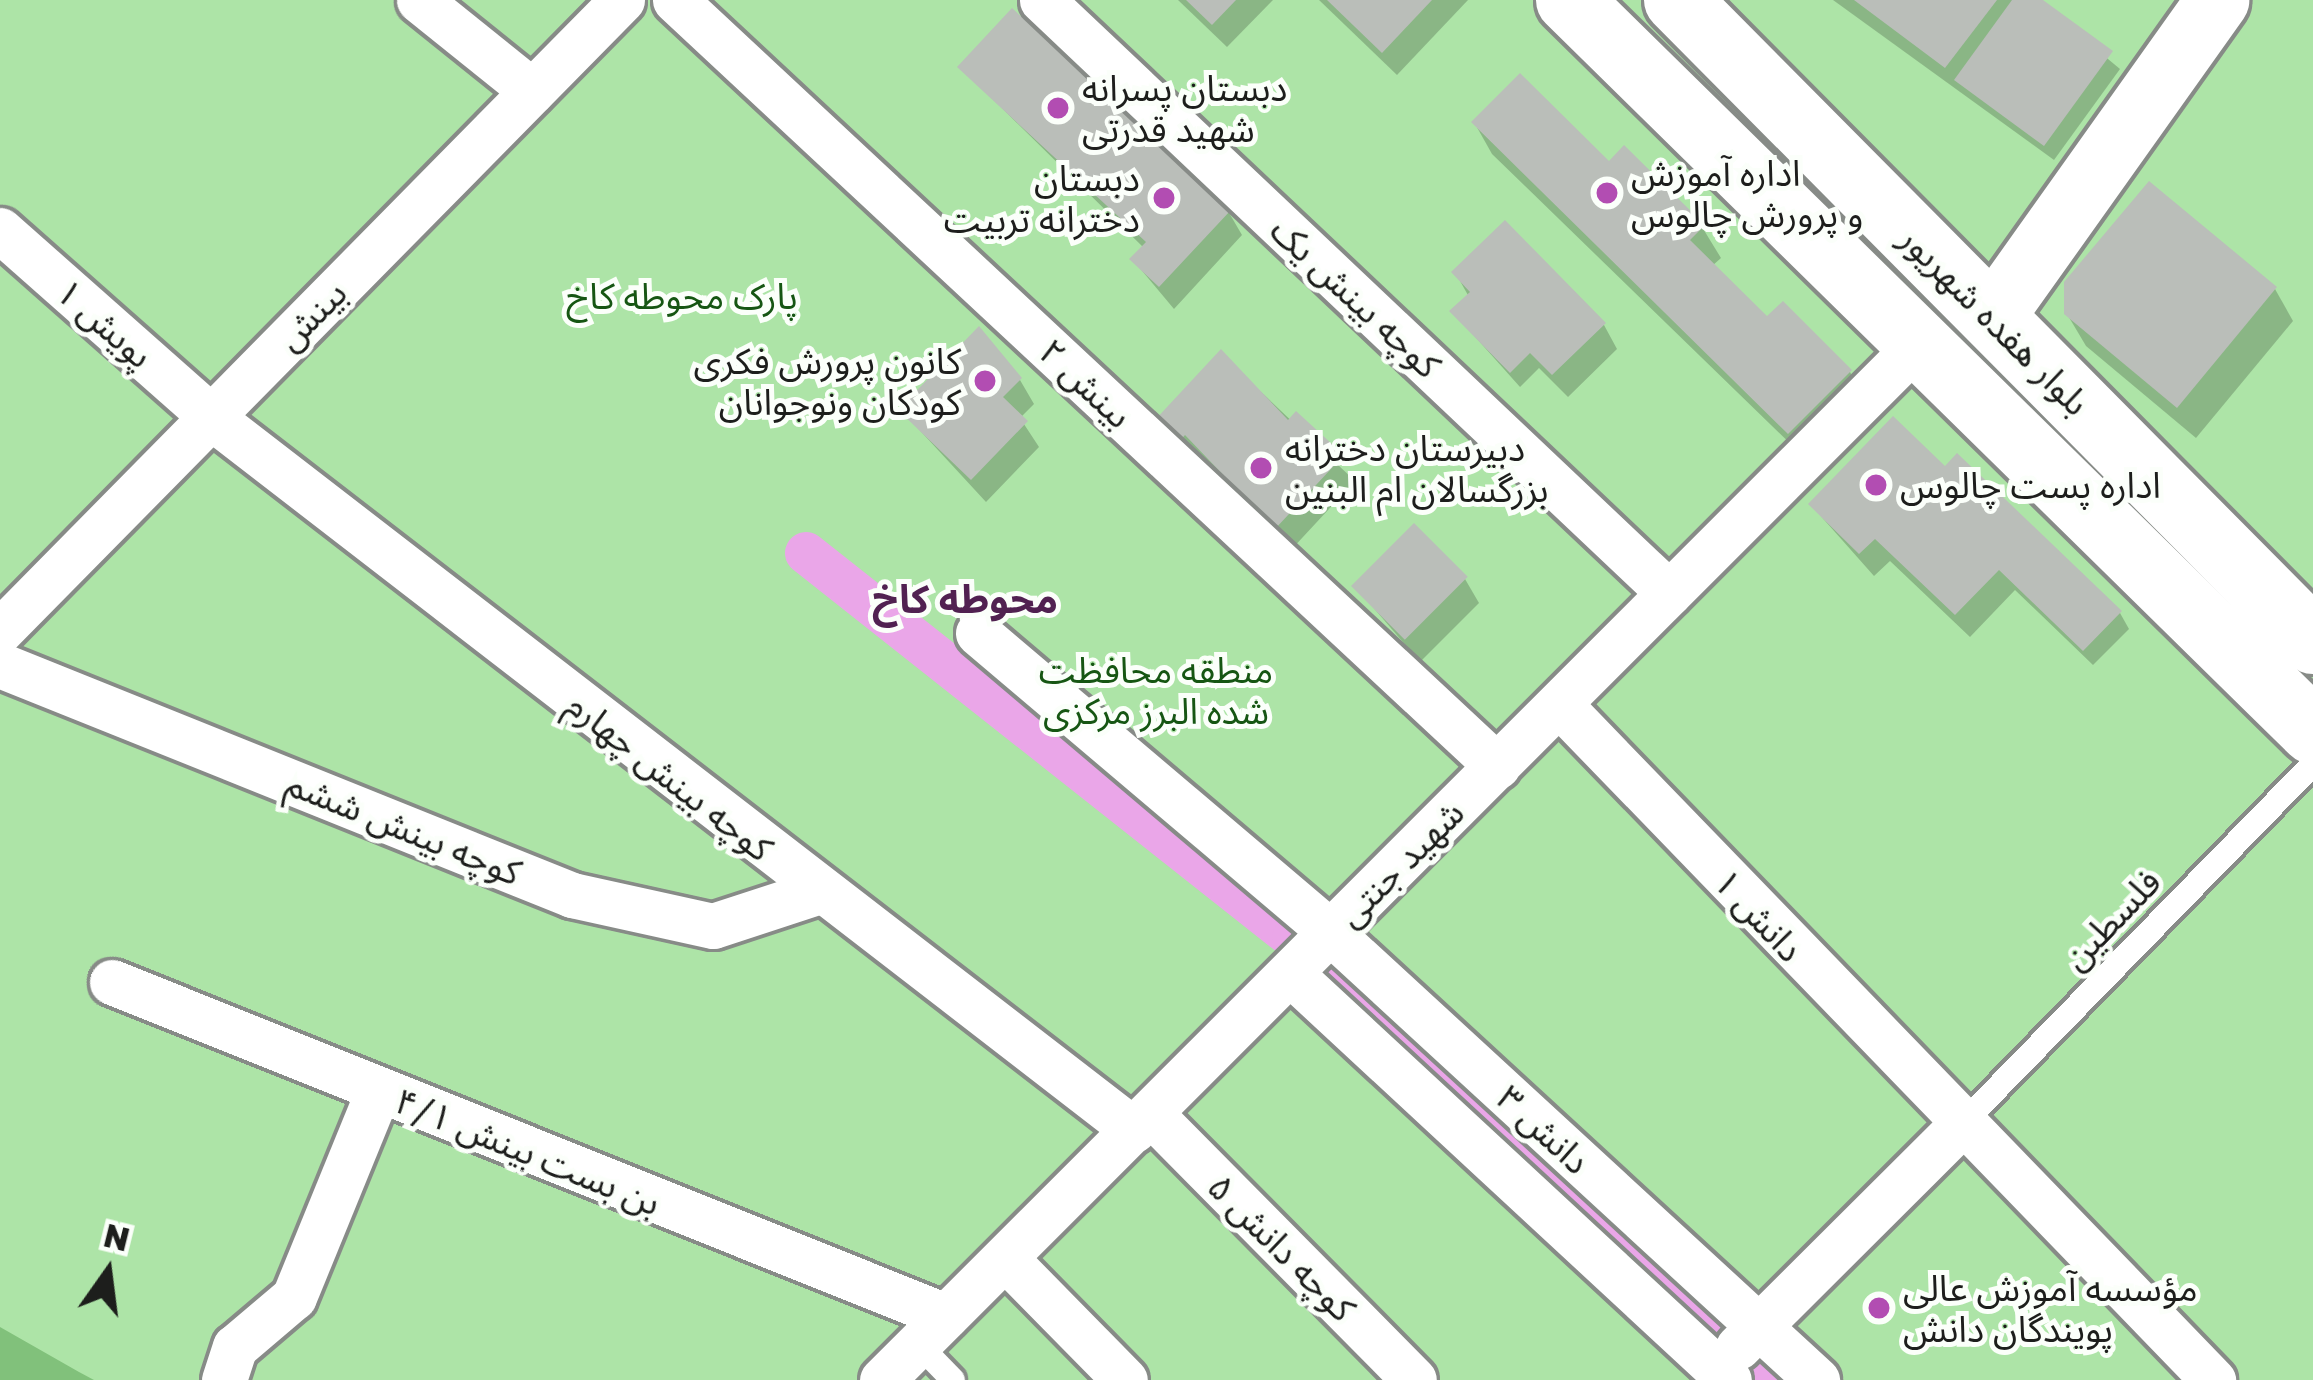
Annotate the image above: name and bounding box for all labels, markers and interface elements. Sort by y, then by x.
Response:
place label: دبستان پسرانه شهید قدرتی [1082,65,1287,150]
marker: دبستان پسرانه شهید قدرتی [1045,95,1071,121]
place label: اداره آموزش و پرورش چالوس [1631,150,1863,235]
place label: دبستان دخترانه تربیت [944,155,1140,240]
marker: اداره آموزش و پرورش چالوس [1594,180,1620,206]
marker: دبستان دخترانه تربیت [1151,185,1177,211]
street label: کوچه بینش یک [1262,208,1450,386]
street label: بلوار هفده شهریور [1891,216,2099,424]
street label: پویش ۱ [48,269,162,377]
street label: بینش [267,271,355,359]
park label: پارک محوطه کاخ [566,274,798,318]
street label: بینش ۲ [1031,329,1141,437]
place label: کانون پرورش فکری کودکان ونوجوانان [694,338,961,423]
marker: کانون پرورش فکری کودکان ونوجوانان [972,368,998,394]
place label: دبیرستان دخترانه بزرگسالان ام البنین [1285,425,1549,510]
marker: دبیرستان دخترانه بزرگسالان ام البنین [1248,455,1274,481]
place label: اداره پست چالوس [1900,463,2161,507]
marker: اداره پست چالوس [1863,472,1889,498]
district label: محوطه کاخ [872,576,1058,622]
park label: منطقه محافظت شده البرز مرکزی [1039,647,1273,732]
street label: کوچه بینش چهارم [559,682,781,870]
street label: کوچه بینش ششم [281,760,527,894]
street label: شهید جنتی [1328,791,1472,935]
street label: دانش ۱ [1705,860,1813,970]
street label: فلسطین [2053,860,2169,978]
street label: دانش ۳ [1489,1075,1599,1183]
street label: بن بست بینش ۴/۱ [389,1078,667,1224]
street label: کوچه دانش ۵ [1199,1164,1365,1330]
north arrow [48,1212,168,1332]
text: N [100,1215,134,1259]
place label: مؤسسه آموزش عالی پویندگان دانش [1903,1265,2198,1350]
marker: مؤسسه آموزش عالی پویندگان دانش [1866,1295,1892,1321]

